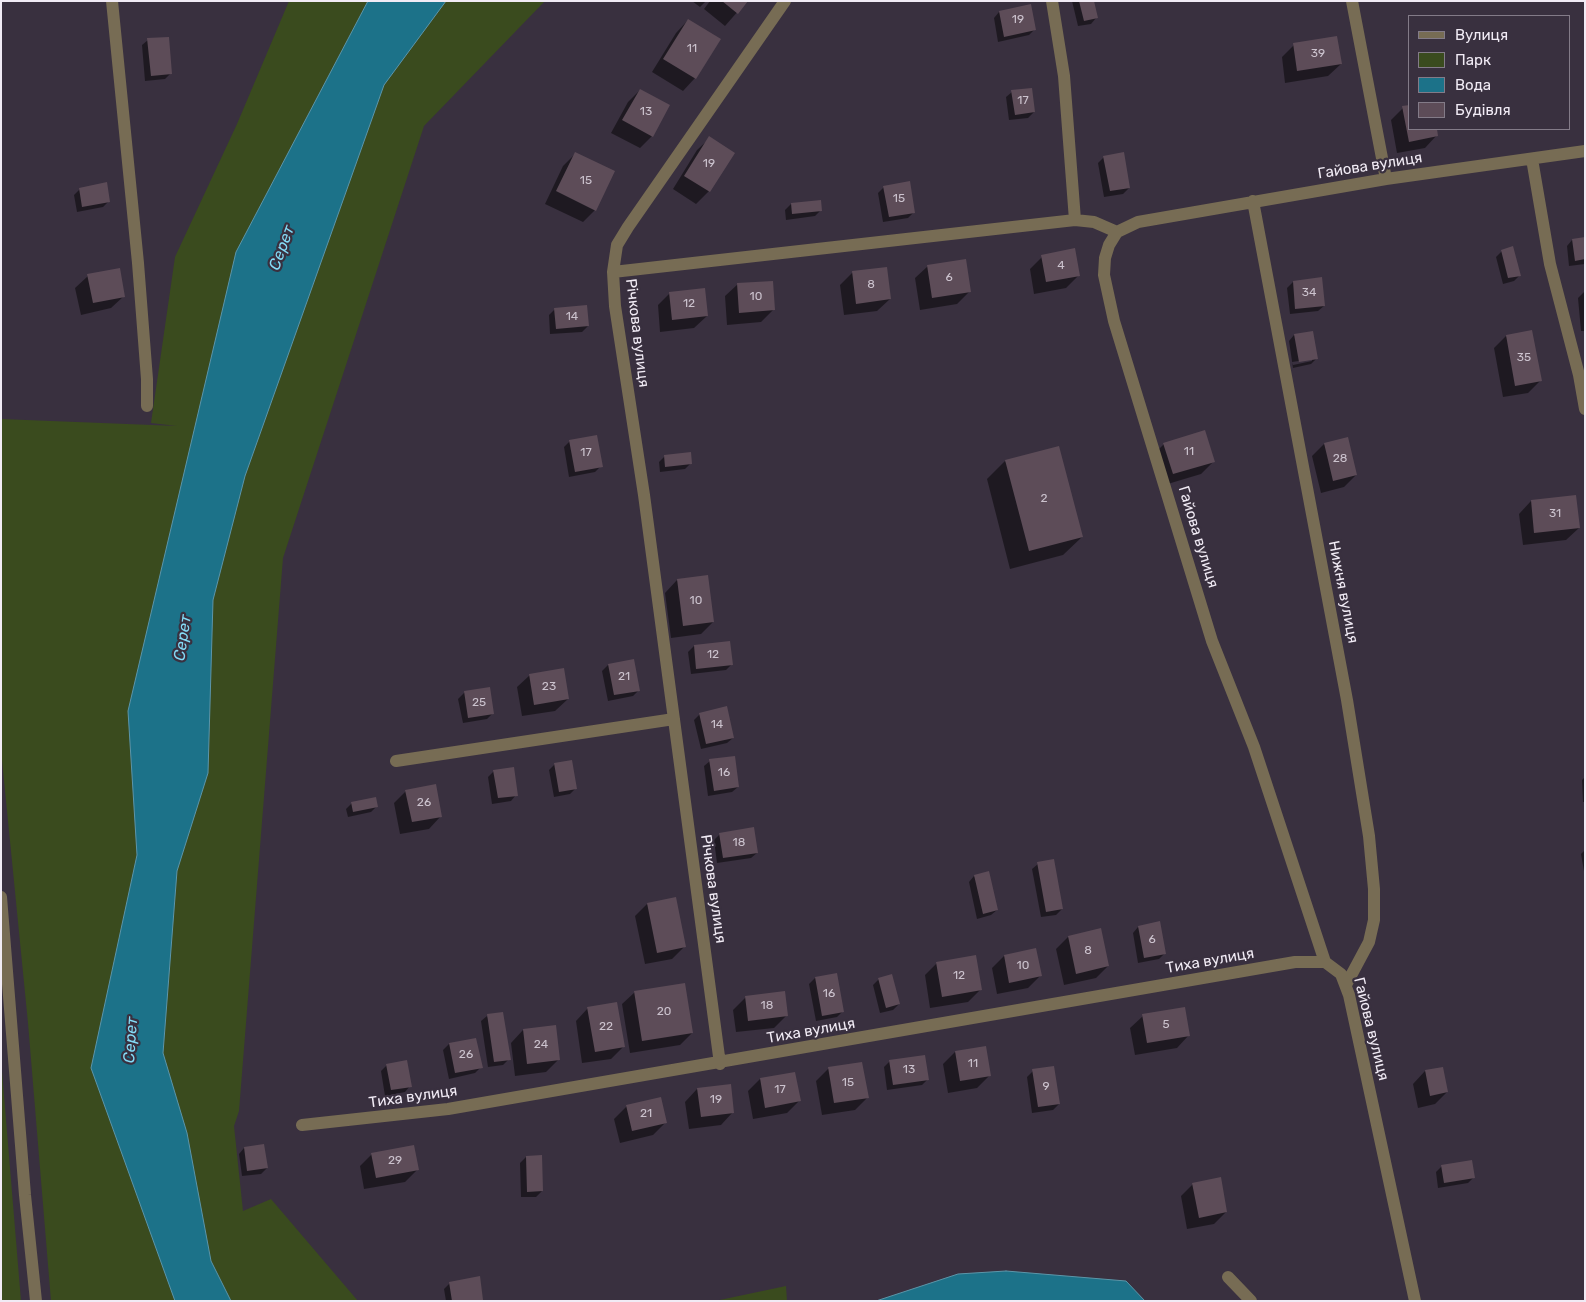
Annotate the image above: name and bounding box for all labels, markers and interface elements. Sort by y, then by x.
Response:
house number: 19 [1012,13,1024,27]
legend [1408,15,1571,130]
text: Вулиця [1455,26,1508,44]
house number: 11 [687,42,697,56]
house number: 39 [1311,47,1325,61]
text: Парк [1455,51,1491,69]
text: Вода [1455,76,1491,94]
house number: 17 [1017,94,1029,108]
text: Будівля [1455,101,1511,119]
house number: 13 [640,105,652,119]
street label: Гайова вулиця [1316,149,1424,183]
house number: 19 [703,157,715,171]
house number: 15 [580,174,592,188]
house number: 15 [893,192,905,206]
water label: Серет [265,223,299,273]
house number: 4 [1057,259,1065,273]
house number: 6 [945,271,953,285]
street label: Річкова вулиця [621,278,653,388]
house number: 8 [867,278,875,292]
house number: 34 [1302,286,1316,300]
house number: 10 [750,290,762,304]
house number: 12 [683,297,695,311]
house number: 14 [566,310,578,324]
house number: 35 [1517,351,1531,365]
house number: 11 [1184,445,1194,459]
house number: 17 [580,446,592,460]
house number: 28 [1333,452,1347,466]
street label: Гайова вулиця [1174,484,1222,590]
house number: 2 [1040,492,1048,506]
house number: 31 [1549,507,1561,521]
street label: Нижня вулиця [1324,539,1362,645]
house number: 10 [690,594,702,608]
water label: Серет [170,614,196,662]
house number: 12 [707,648,719,662]
house number: 21 [618,670,630,684]
house number: 23 [542,680,556,694]
house number: 25 [472,696,486,710]
house number: 14 [711,718,723,732]
house number: 16 [718,766,730,780]
house number: 26 [417,796,431,810]
street label: Річкова вулиця [696,833,730,945]
house number: 18 [733,836,745,850]
house number: 6 [1148,933,1156,947]
house number: 8 [1084,944,1092,958]
street label: Тиха вулиця [1164,944,1256,978]
house number: 10 [1017,959,1029,973]
house number: 12 [953,969,965,983]
street label: Гайова вулиця [1349,976,1393,1082]
house number: 16 [823,987,835,1001]
house number: 18 [761,999,773,1013]
house number: 20 [657,1005,671,1019]
street label: Тиха вулиця [765,1014,857,1048]
water label: Серет [120,1016,142,1064]
house number: 5 [1162,1018,1170,1032]
house number: 22 [599,1020,613,1034]
house number: 24 [534,1038,548,1052]
house number: 26 [459,1048,473,1062]
house number: 11 [968,1057,978,1071]
house number: 13 [903,1063,915,1077]
house number: 15 [842,1076,854,1090]
house number: 9 [1042,1080,1050,1094]
street label: Тиха вулиця [368,1082,458,1112]
house number: 17 [774,1083,786,1097]
house number: 19 [710,1093,722,1107]
house number: 21 [640,1107,652,1121]
house number: 29 [388,1154,402,1168]

